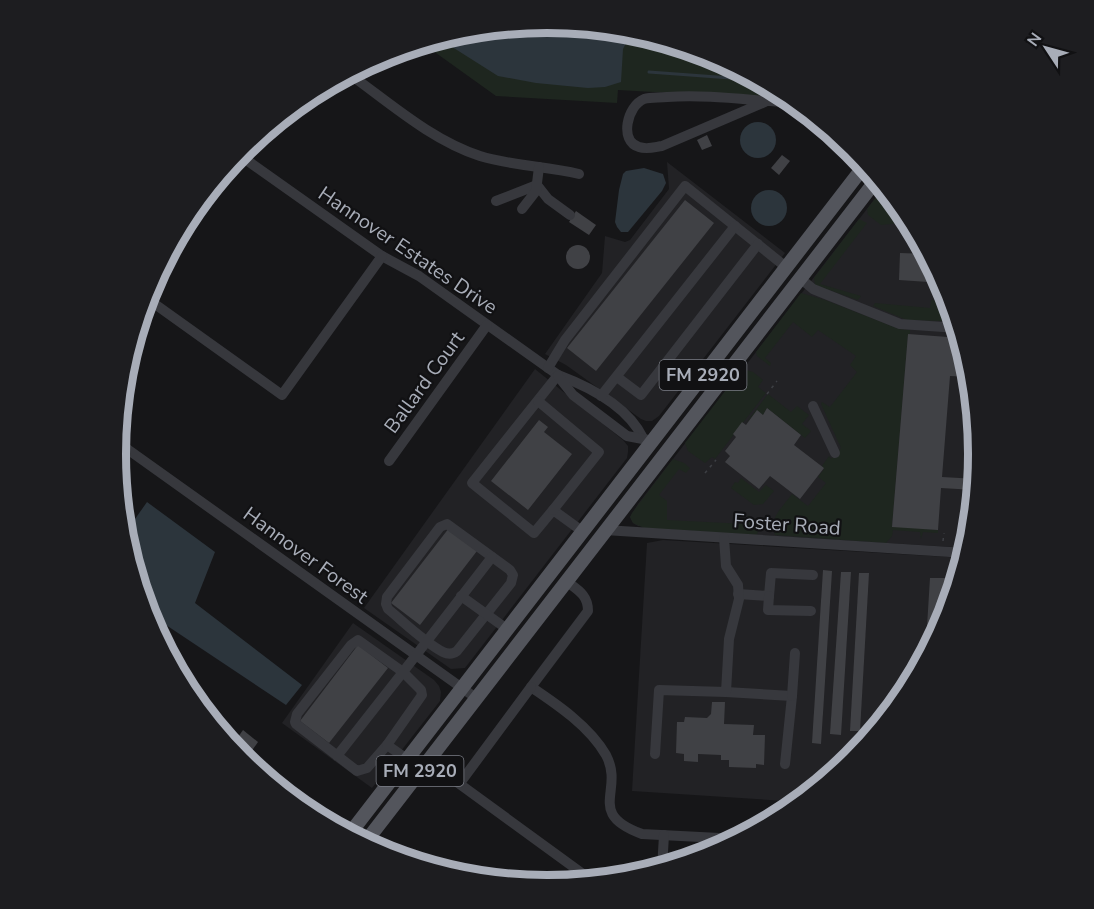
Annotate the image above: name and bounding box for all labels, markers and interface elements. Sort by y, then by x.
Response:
north arrow [1016,18,1076,78]
text: N [1022,28,1047,51]
street label: Hannover Estates Drive [313,180,503,321]
street label: Ballard Court [378,325,471,439]
road number: FM 2920 [660,360,746,390]
street label: Hannover Forest [238,501,375,611]
street label: Foster Road [732,507,842,542]
road number: FM 2920 [376,756,464,786]

